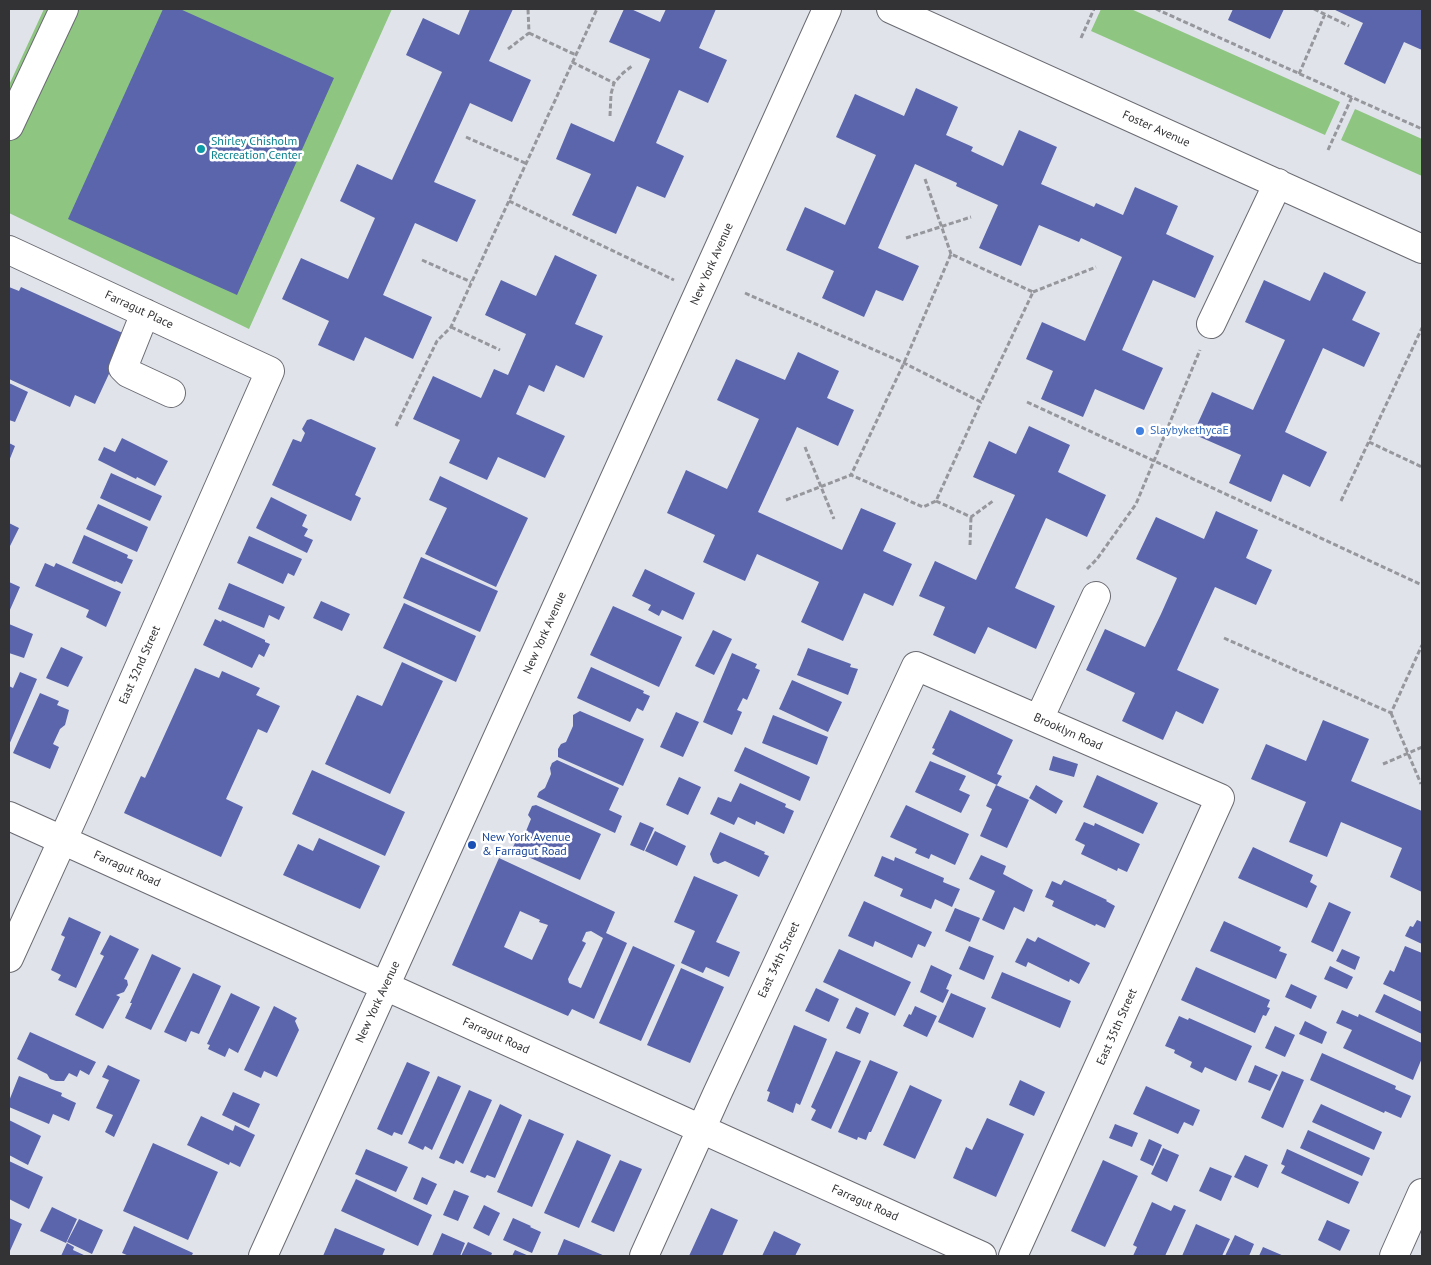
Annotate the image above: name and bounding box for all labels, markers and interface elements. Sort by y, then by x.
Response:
street label: Foster Avenue [1120,108,1192,150]
place label: Shirley Chisholm Recreation Center [211,135,302,163]
marker: Shirley Chisholm Recreation Center [195,143,207,155]
street label: New York Avenue [687,221,737,307]
street label: Farragut Place [102,288,176,332]
place label: SlaybykethycaE [1150,424,1229,438]
marker: SlaybykethycaE [1134,425,1146,437]
street label: New York Avenue [520,590,570,676]
street label: East 32nd Street [116,623,164,707]
street label: Brooklyn Road [1031,710,1105,754]
place label: New York Avenue & Farragut Road [482,831,571,859]
marker: New York Avenue & Farragut Road [466,839,478,851]
street label: Farragut Road [91,848,163,890]
street label: East 34th Street [755,920,803,1000]
street label: New York Avenue [353,959,403,1045]
street label: East 35th Street [1094,986,1140,1068]
street label: Farragut Road [460,1015,532,1057]
street label: Farragut Road [829,1182,901,1224]

